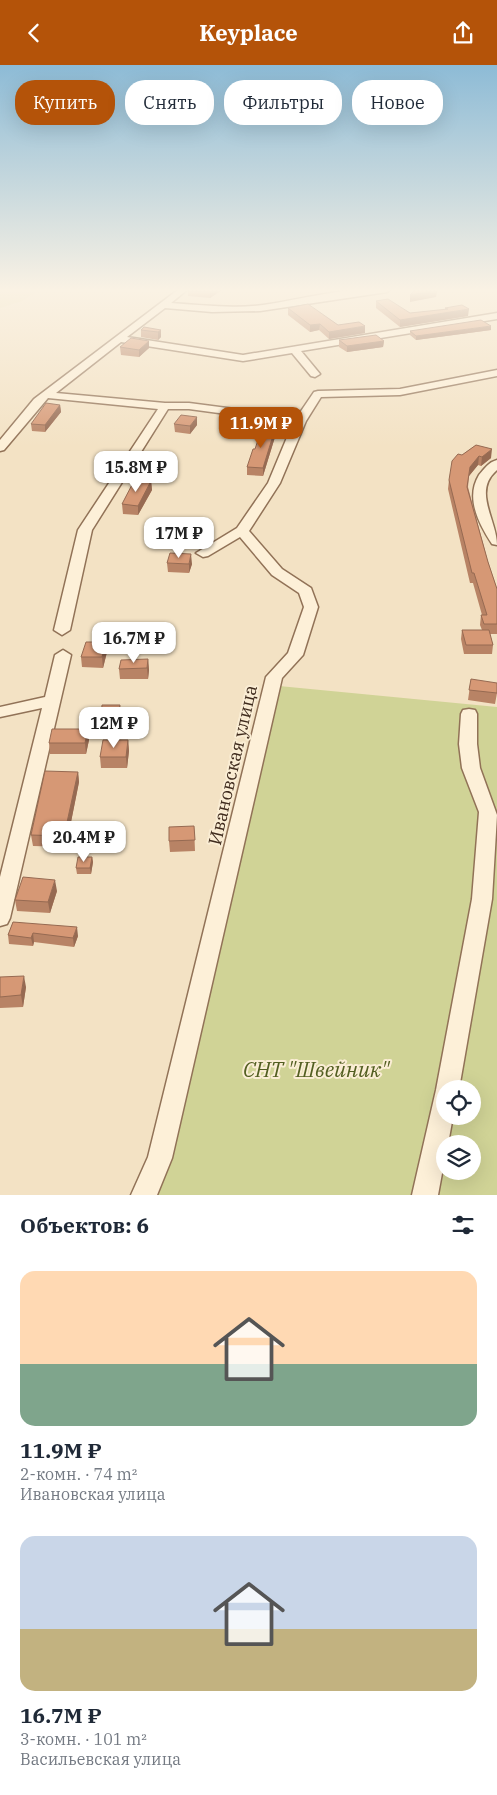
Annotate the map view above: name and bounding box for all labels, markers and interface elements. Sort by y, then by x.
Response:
text: Keyplace [199,18,298,47]
icon: back [20,19,48,47]
icon: share [449,19,477,47]
chip: Купить [15,80,115,125]
chip: Снять [125,80,214,125]
chip: Фильтры [224,80,342,125]
chip: Новое [352,80,443,125]
pin: 11.9M ₽ [215,407,307,449]
text: 11.9M ₽ [230,413,292,433]
pin: 15.8M ₽ [90,451,182,493]
text: 15.8M ₽ [105,457,167,477]
pin: 17M ₽ [144,517,214,559]
text: 17M ₽ [155,523,203,543]
pin: 16.7M ₽ [88,621,180,664]
text: 16.7M ₽ [103,628,165,648]
street label: Ивановская улица [203,682,262,847]
pin: 12M ₽ [79,707,149,749]
text: 12M ₽ [90,713,138,733]
pin: 20.4M ₽ [38,821,130,863]
text: 20.4M ₽ [53,827,115,847]
park label: СНТ "Швейник" [243,1055,391,1083]
map controls [436,1080,481,1180]
button: locate [436,1080,481,1125]
button: layers [436,1135,481,1180]
text: Объектов: 6 [20,1211,149,1239]
icon: filters [449,1211,477,1239]
icon: home [204,1304,294,1394]
text: 11.9M ₽ [20,1436,102,1464]
text: 2-комн. · 74 m² [20,1464,137,1484]
text: Ивановская улица [20,1484,166,1504]
icon: home [204,1569,294,1659]
text: 16.7M ₽ [20,1701,102,1729]
text: 3-комн. · 101 m² [20,1729,147,1749]
text: Васильевская улица [20,1749,181,1769]

